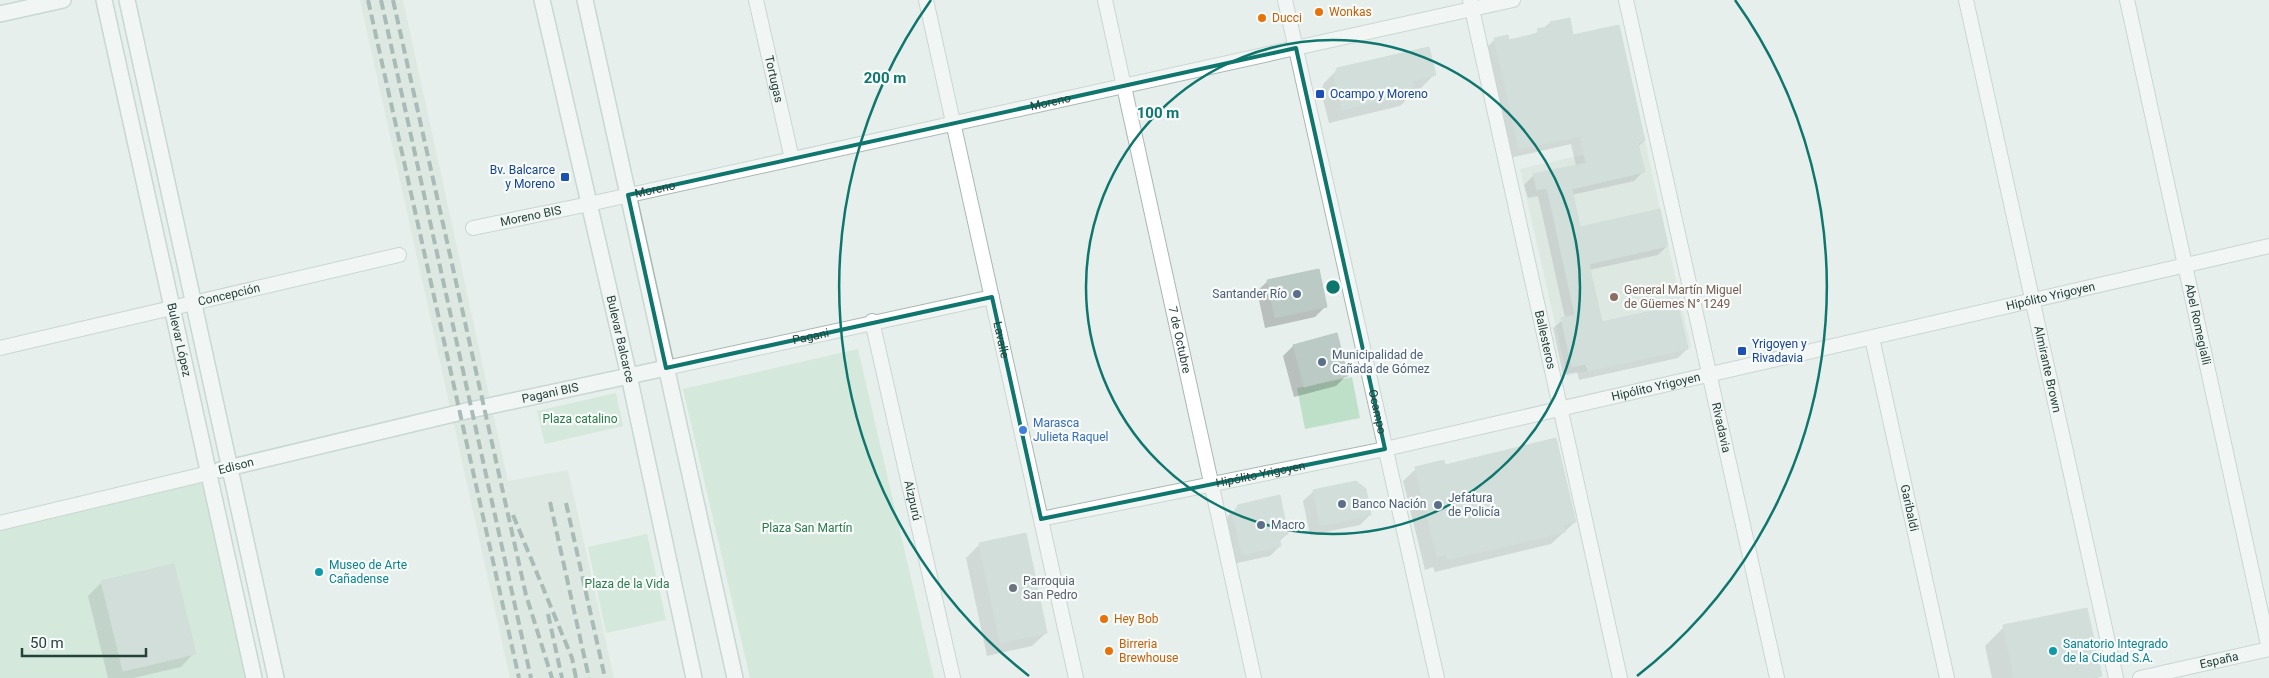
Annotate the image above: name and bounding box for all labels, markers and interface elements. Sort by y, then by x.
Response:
place label: Wonkas [1329,5,1372,19]
marker: Wonkas [1313,6,1325,18]
place label: Ducci [1272,11,1302,25]
marker: Ducci [1256,12,1268,24]
street label: Tortugas [762,54,786,104]
text: 200 m [864,69,906,87]
place label: Ocampo y Moreno [1330,87,1428,101]
marker: Ocampo y Moreno [1314,88,1326,100]
street label: Moreno [1029,91,1072,113]
text: 100 m [1137,104,1179,122]
place label: Bv. Balcarce y Moreno [490,163,555,191]
marker: Bv. Balcarce y Moreno [559,171,571,183]
street label: Moreno [633,178,677,201]
street label: Moreno BIS [499,203,563,229]
centre of rings [1324,278,1342,296]
street label: Hipólito Yrigoyen [2005,279,2096,313]
street label: Concepción [196,281,261,309]
street label: Abel Romegialli [2182,282,2214,366]
place label: General Martín Miguel de Güemes N° 1249 [1624,283,1742,311]
place label: Santander Río [1212,287,1287,301]
marker: Santander Río [1291,288,1303,300]
marker: General Martín Miguel de Güemes N° 1249 [1608,291,1620,303]
street label: Bulevar Balcarce [604,294,637,384]
street label: Bulevar López [164,302,194,378]
street label: 7 de Octubre [1166,305,1194,375]
street label: Ballesteros [1532,309,1558,370]
street label: Lavalle [990,320,1012,360]
street label: Almirante Brown [2031,324,2064,414]
street label: Pagani [791,326,830,347]
place label: Yrigoyen y Rivadavia [1752,337,1807,365]
marker: Yrigoyen y Rivadavia [1736,345,1748,357]
place label: Municipalidad de Cañada de Gómez [1332,348,1430,376]
marker: Municipalidad de Cañada de Gómez [1316,356,1328,368]
street label: Hipólito Yrigoyen [1610,370,1702,404]
street label: Pagani BIS [520,380,580,406]
street label: Ocampo [1366,388,1389,436]
street label: Rivadavia [1709,401,1734,454]
park label: Plaza catalino [542,412,618,426]
place label: Marasca Julieta Raquel [1033,416,1109,444]
marker: Marasca Julieta Raquel [1017,424,1029,436]
street label: Edison [217,455,255,477]
street label: Hipólito Yrigoyen [1215,458,1306,490]
street label: Aizpurú [901,479,924,522]
street label: Garibaldi [1898,483,1921,533]
place label: Jefatura de Policía [1448,491,1500,519]
place label: Banco Nación [1352,497,1427,511]
marker: Banco Nación [1336,498,1348,510]
marker: Jefatura de Policía [1432,499,1444,511]
place label: Macro [1271,518,1305,532]
marker: Macro [1255,519,1267,531]
park label: Plaza San Martín [762,521,852,535]
place label: Museo de Arte Cañadense [329,558,407,586]
marker: Museo de Arte Cañadense [313,566,325,578]
place label: Parroquia San Pedro [1023,574,1078,602]
park label: Plaza de la Vida [585,577,669,591]
marker: Parroquia San Pedro [1007,582,1019,594]
place label: Hey Bob [1114,612,1159,626]
marker: Hey Bob [1098,613,1110,625]
scale bar [22,626,146,658]
text: 50 m [30,634,64,652]
place label: Birreria Brewhouse [1119,637,1178,665]
place label: Sanatorio Integrado de la Ciudad S.A. [2063,637,2168,665]
marker: Birreria Brewhouse [1103,645,1115,657]
marker: Sanatorio Integrado de la Ciudad S.A. [2047,645,2059,657]
street label: España [2198,649,2240,671]

